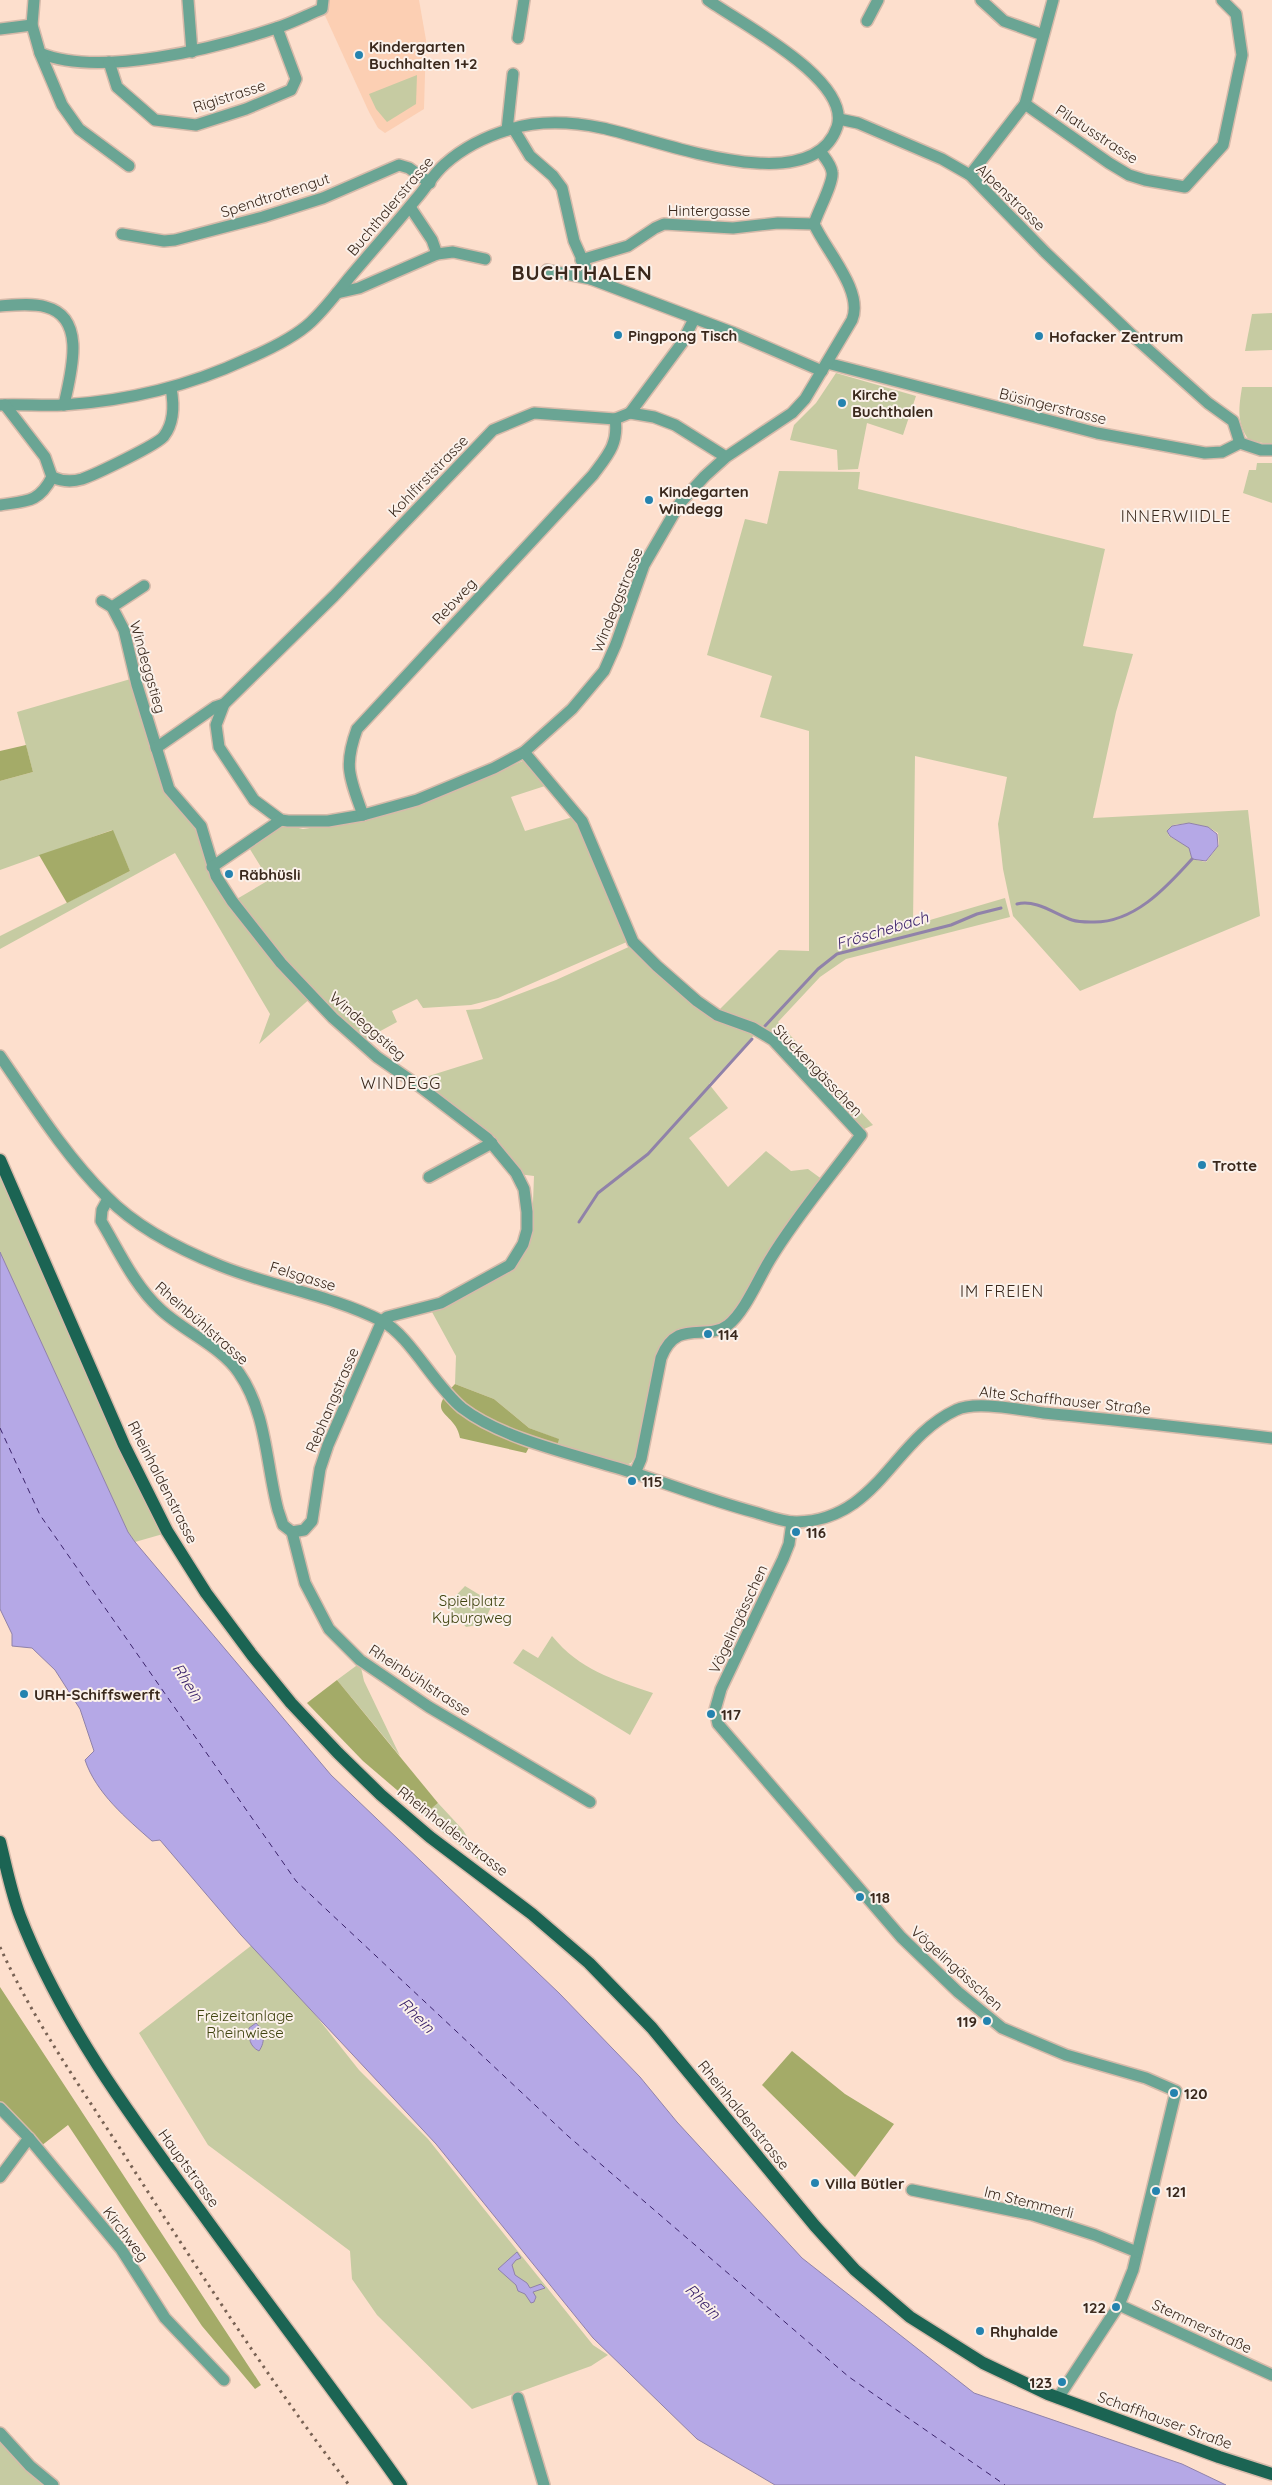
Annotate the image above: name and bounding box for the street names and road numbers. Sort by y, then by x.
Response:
street label: Rigistrasse [190,75,268,117]
street label: Pilatusstrasse [1052,100,1142,168]
street label: Buchthalerstrasse [343,152,437,260]
street label: Alpenstrasse [972,159,1050,235]
street label: Spendtrottengut [218,168,332,222]
street label: Hintergasse [668,201,750,220]
street label: Büsingerstrasse [997,383,1109,429]
street label: Kohlfirststrasse [384,431,472,521]
street label: Windeggstrasse [587,545,647,655]
street label: Rebweg [428,574,480,628]
street label: Windeggstieg [126,618,170,716]
street label: Windeggstieg [326,987,410,1065]
street label: Stuckengässchen [769,1020,867,1120]
street label: Felsgasse [268,1257,338,1295]
street label: Rheinbühlstrasse [151,1277,253,1369]
street label: Rebhangstrasse [301,1345,363,1455]
street label: Alte Schaffhauser Straße [978,1382,1152,1418]
street label: Rheinhaldenstrasse [124,1417,202,1547]
street label: Vögelingässchen [705,1562,771,1676]
street label: Rheinbühlstrasse [365,1640,475,1720]
street label: Rheinhaldenstrasse [394,1782,512,1880]
street label: Vögelingässchen [907,1922,1007,2014]
street label: Rheinhaldenstrasse [694,2056,794,2174]
street label: Hauptstrasse [154,2125,224,2211]
street label: Im Stemmerli [982,2182,1076,2222]
street label: Kirchweg [99,2203,153,2265]
street label: Stemmerstraße [1149,2295,1255,2357]
street label: Schaffhauser Straße [1095,2387,1235,2453]

